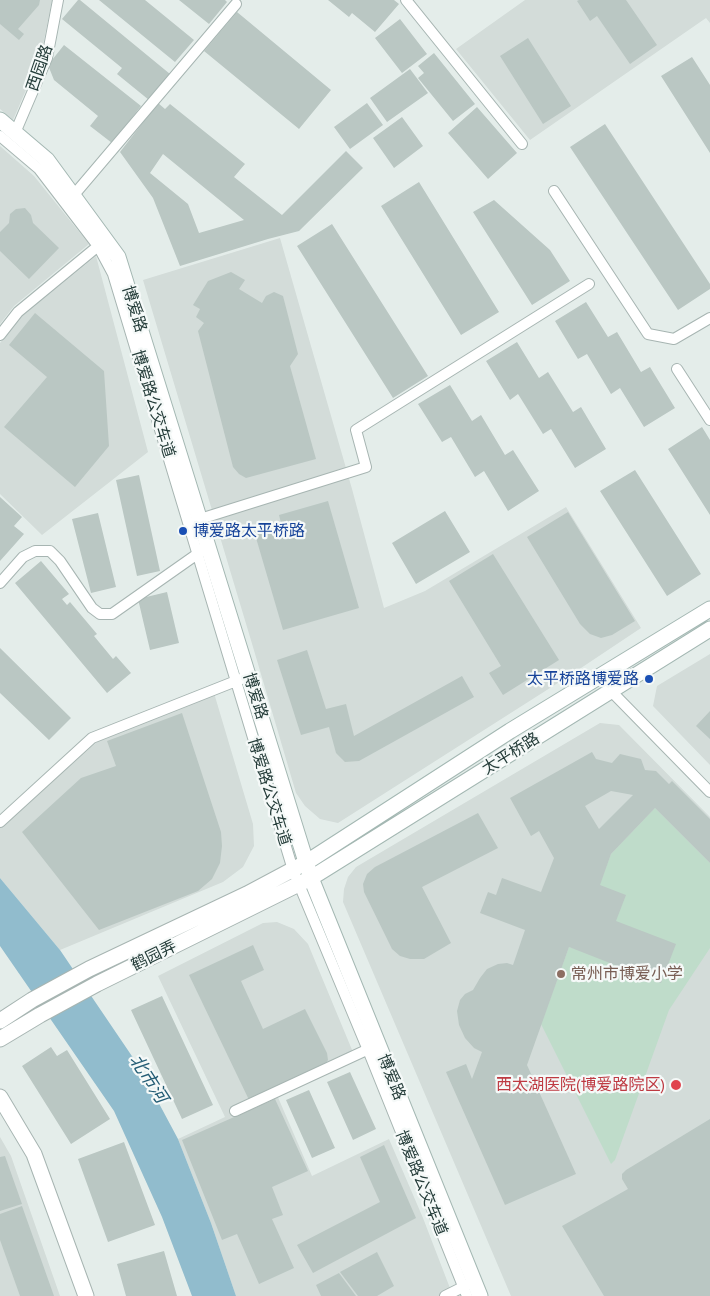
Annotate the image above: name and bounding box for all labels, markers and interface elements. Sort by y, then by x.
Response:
street label: 西园路 [23,42,57,94]
street label: 博爱路 [118,283,150,335]
street label: 博爱路公交车道 [127,348,179,460]
place label: 博爱路太平桥路 [193,521,305,541]
marker: 博爱路太平桥路 [177,525,189,537]
place label: 太平桥路博爱路 [527,669,639,689]
street label: 博爱路 [239,670,271,722]
marker: 太平桥路博爱路 [643,673,655,685]
street label: 太平桥路 [479,729,543,779]
street label: 博爱路公交车道 [243,736,295,848]
street label: 鹤园弄 [128,937,180,975]
place label: 常州市博爱小学 [571,964,683,984]
marker: 常州市博爱小学 [555,968,567,980]
water label: 北市河 [124,1050,172,1108]
street label: 博爱路 [373,1051,409,1103]
place label: 西太湖医院(博爱路院区) [496,1075,665,1095]
marker: 西太湖医院(博爱路院区) [669,1078,683,1092]
street label: 博爱路公交车道 [391,1127,451,1239]

